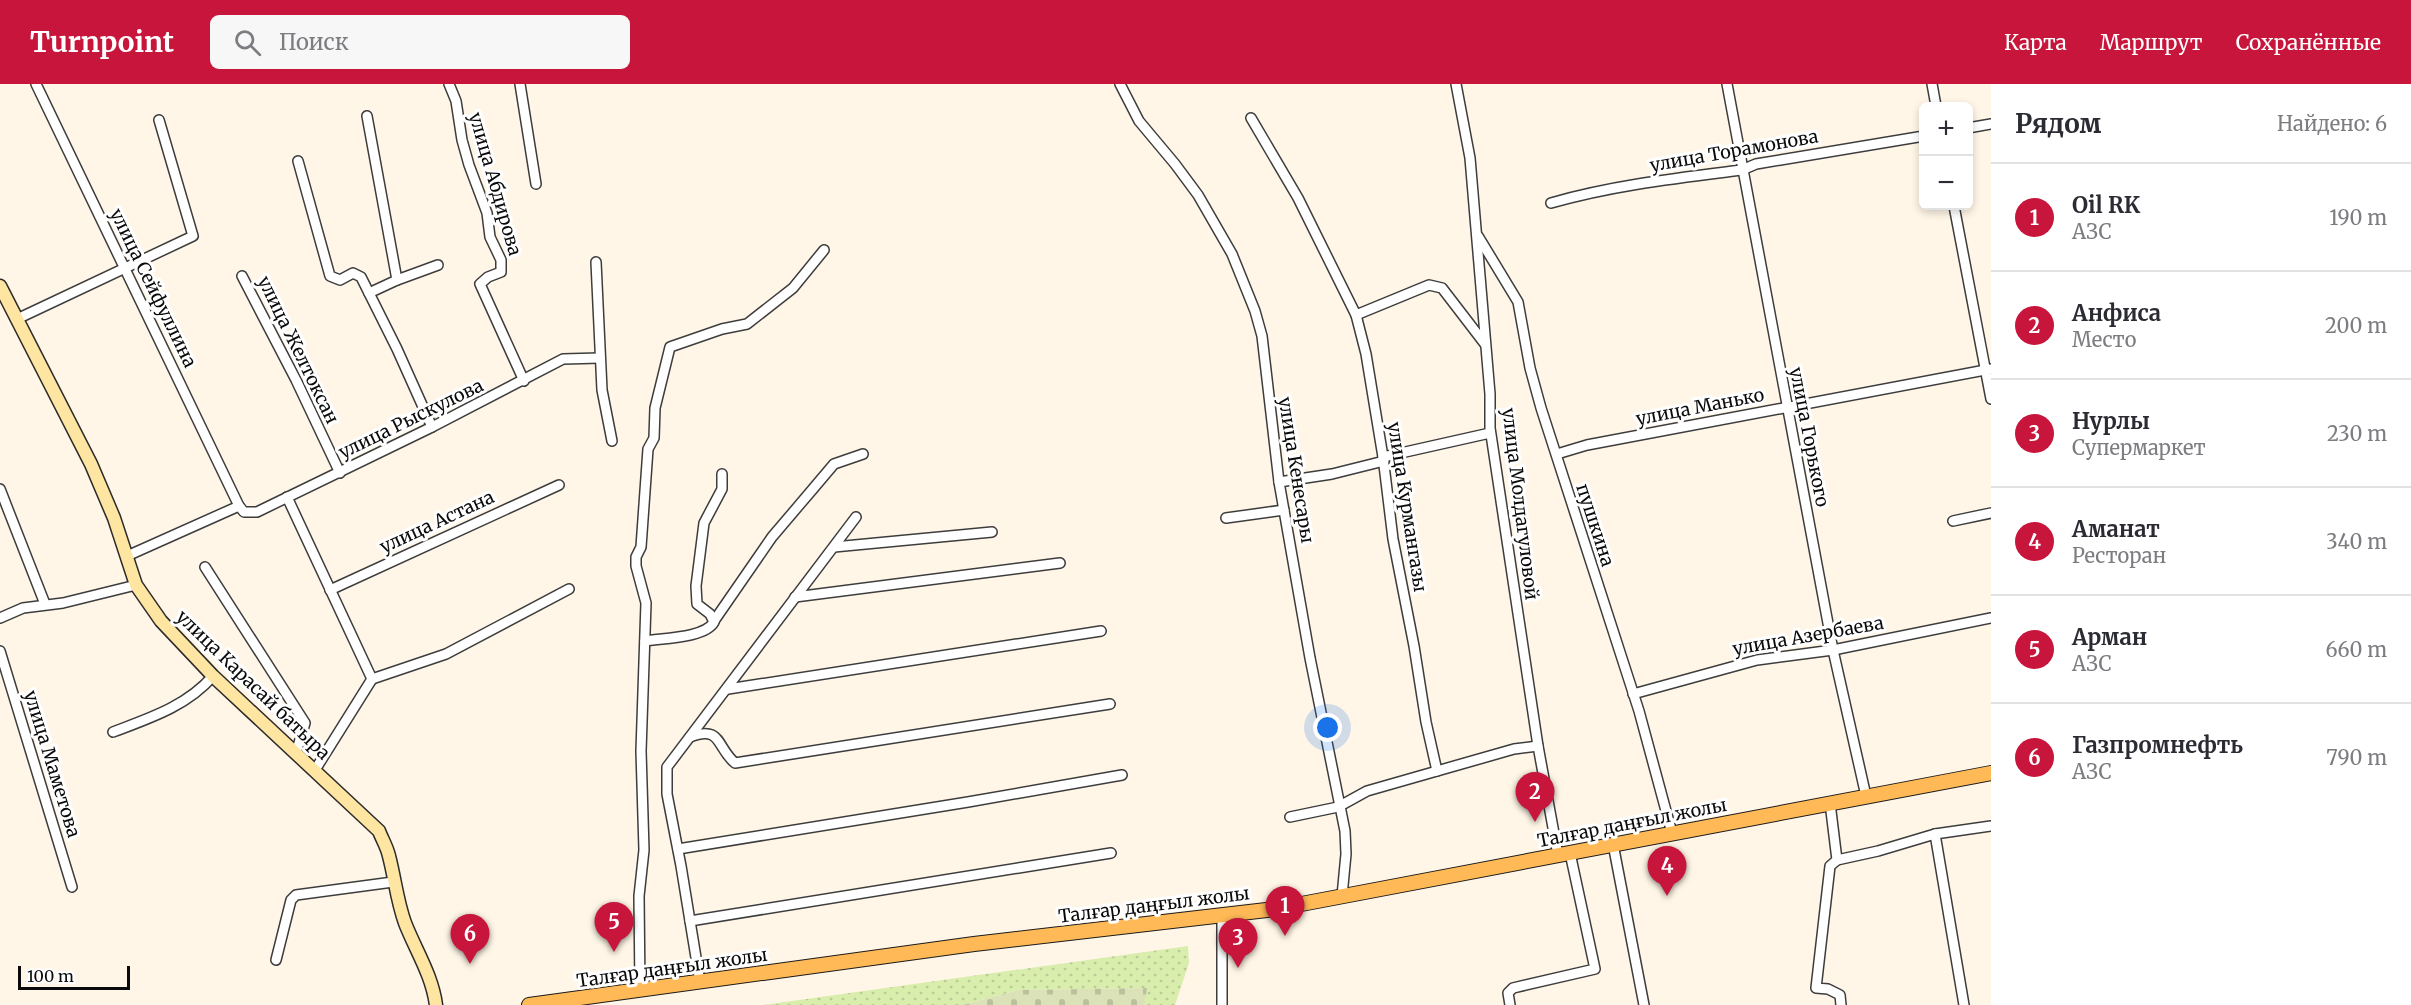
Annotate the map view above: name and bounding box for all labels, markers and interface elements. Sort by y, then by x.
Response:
search box [210,15,630,69]
text: Turnpoint [30,24,174,60]
icon: search [231,26,264,59]
text: Поиск [279,28,349,56]
text: Карта [2004,29,2067,56]
text: Маршрут [2100,29,2203,56]
text: Сохранённые [2236,29,2381,56]
map controls [1919,102,1973,210]
button: + [1919,102,1973,156]
text: Рядом [2015,107,2101,140]
street label: улица Абдирова [464,109,527,259]
text: Найдено: 6 [2277,111,2387,136]
street label: улица Торамонова [1648,124,1820,177]
button: − [1919,156,1973,210]
text: Oil RK [2072,191,2140,219]
street label: улица Сейфуллина [105,205,202,371]
text: 1 [2030,205,2039,230]
text: 190 m [2329,205,2387,230]
text: АЗС [2072,219,2112,244]
street label: улица Желтоксан [253,272,344,427]
text: Анфиса [2072,299,2161,327]
text: 2 [2029,313,2040,338]
text: 200 m [2325,313,2387,338]
text: Место [2072,327,2136,352]
street label: улица Горького [1785,365,1834,509]
street label: улица Рыскулова [335,373,487,464]
street label: улица Манько [1634,383,1766,430]
street label: улица Кенесары [1274,395,1319,545]
street label: улица Молдагуловой [1497,407,1544,601]
text: Нурлы [2072,407,2150,435]
street label: улица Курмангазы [1383,420,1432,594]
text: 3 [2029,421,2040,446]
text: 230 m [2327,421,2387,446]
text: Супермаркет [2072,435,2206,460]
street label: пушкина [1571,481,1620,569]
street label: улица Астана [376,485,498,558]
text: Аманат [2072,515,2160,543]
text: 4 [2028,529,2041,554]
text: 340 m [2326,529,2387,554]
text: Ресторан [2072,543,2166,568]
street label: улица Карасай батыра [172,605,335,764]
street label: улица Азербаева [1731,611,1886,660]
text: Арман [2072,623,2147,651]
text: 5 [2029,637,2040,662]
text: 660 m [2325,637,2387,662]
text: АЗС [2072,651,2112,676]
street label: улица Маметова [19,687,86,841]
your location [1313,713,1342,742]
text: Газпромнефть [2072,731,2243,759]
text: 6 [2028,745,2041,770]
text: 790 m [2326,745,2387,770]
text: АЗС [2072,759,2112,784]
pin: 2 [1516,772,1555,822]
street label: Талғар даңғыл жолы [1535,793,1729,852]
pin: 4 [1648,846,1686,896]
street label: Талғар даңғыл жолы [1057,881,1251,928]
pin: 1 [1266,886,1304,936]
pin: 5 [594,902,634,952]
pin: 6 [450,914,490,964]
pin: 3 [1218,918,1258,968]
street label: Талғар даңғыл жолы [575,943,769,992]
scale bar [18,963,130,990]
text: 100 m [27,966,74,986]

